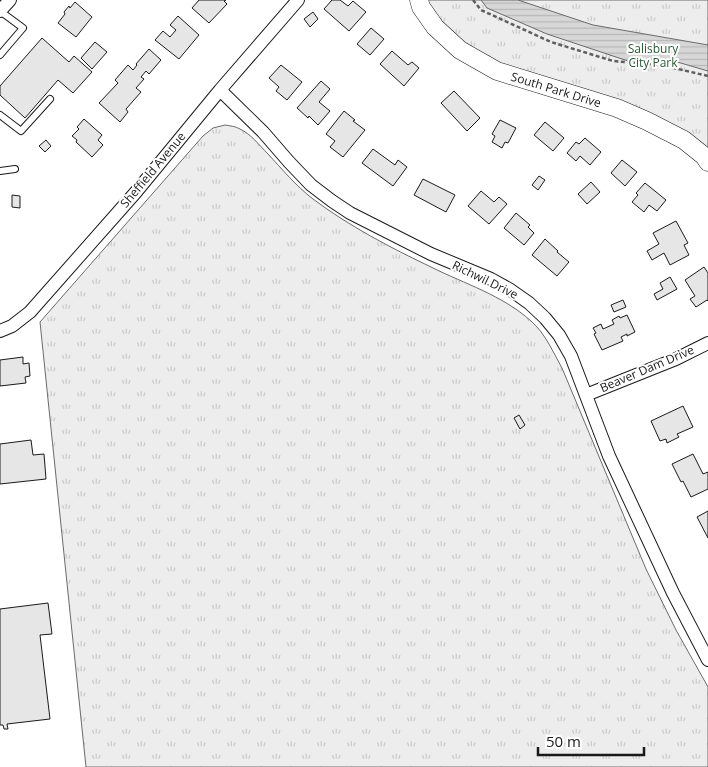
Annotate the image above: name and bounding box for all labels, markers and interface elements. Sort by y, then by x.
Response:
park label: Salisbury City Park [628,40,679,71]
street label: South Park Drive [509,68,604,111]
street label: Sheffield Avenue [116,128,189,211]
street label: Richwil Drive [449,256,521,303]
street label: Beaver Dam Drive [597,341,697,396]
scale bar [538,724,644,756]
text: 50 m [546,731,581,751]

